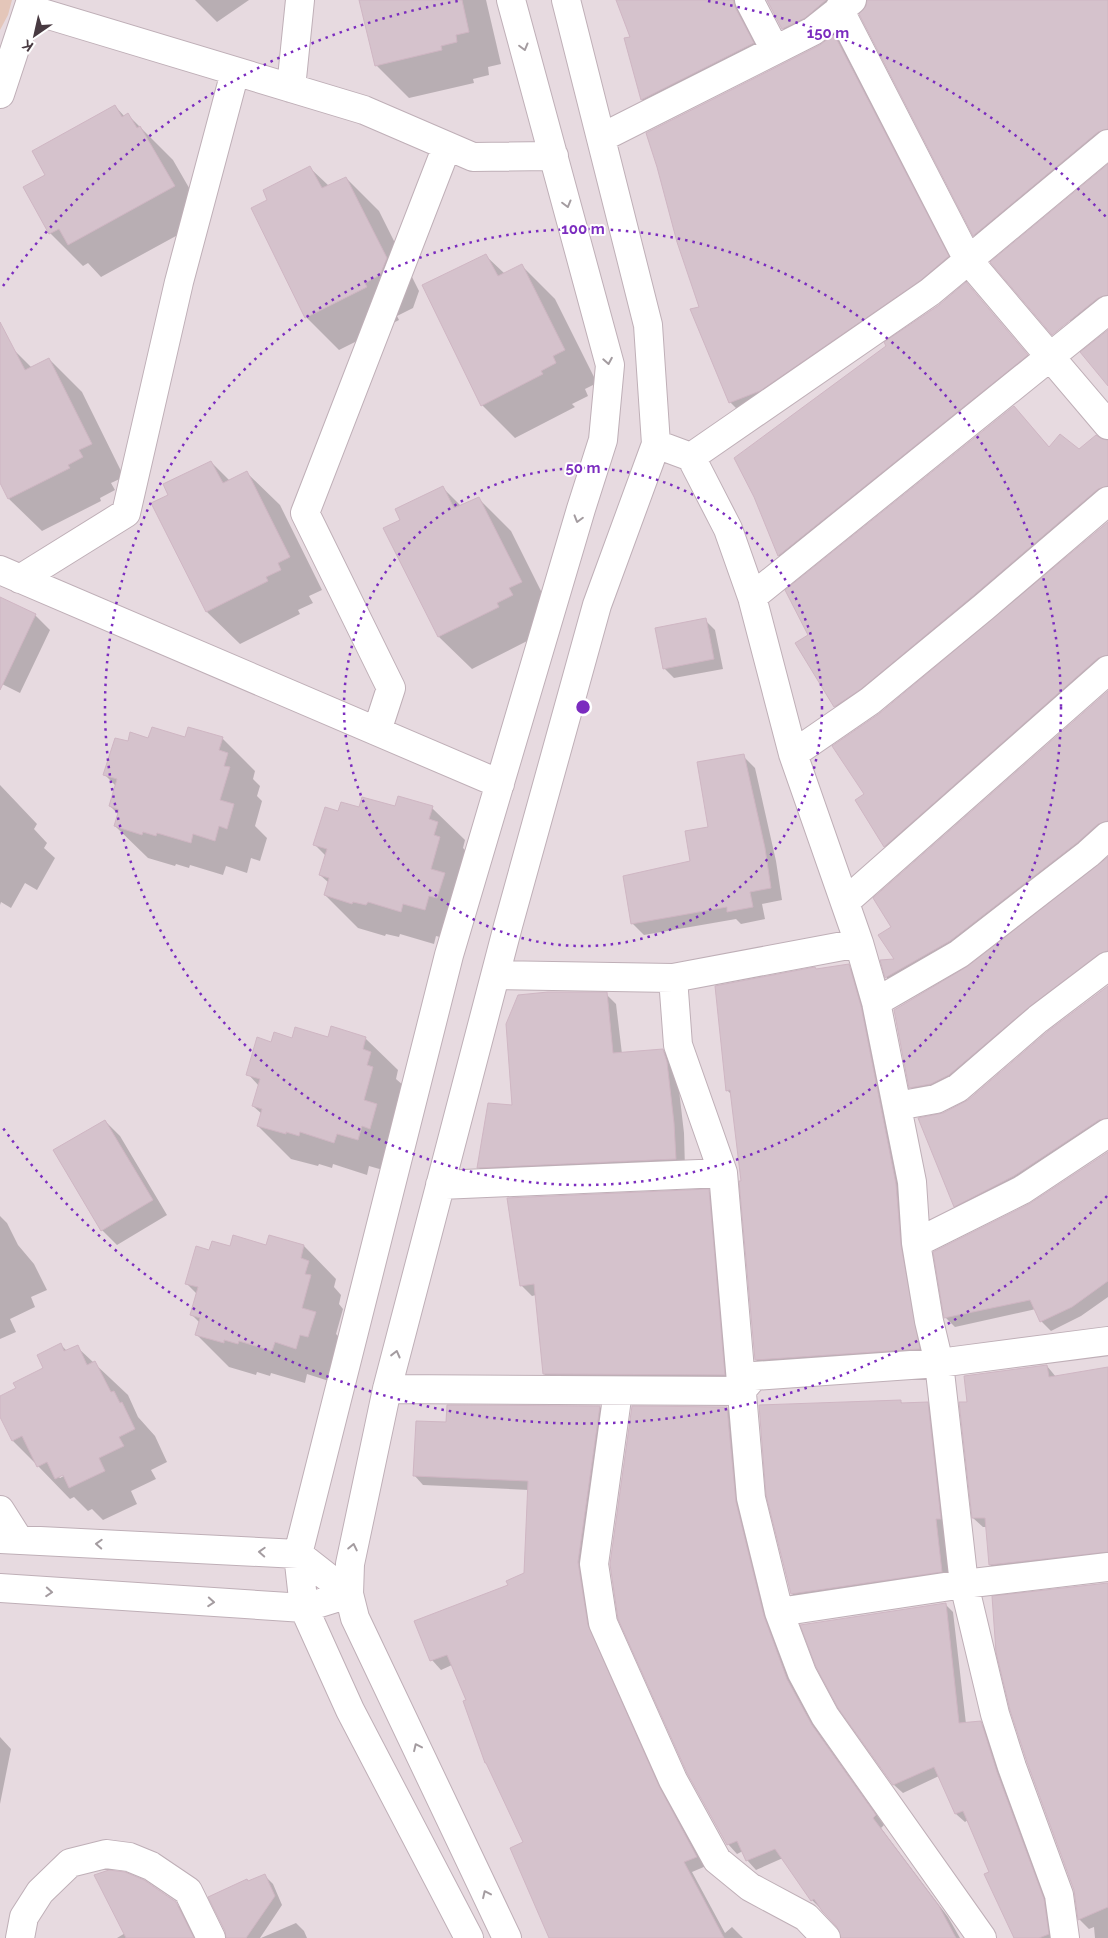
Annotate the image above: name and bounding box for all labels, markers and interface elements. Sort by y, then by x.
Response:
north arrow [10,10,60,60]
text: 150 m [807,24,849,42]
text: K [19,36,36,55]
one-way arrow [519,42,529,51]
one-way arrow [561,199,572,208]
text: 100 m [561,220,605,238]
one-way arrow [602,357,612,365]
text: 50 m [565,459,601,477]
one-way arrow [573,514,583,523]
centre of rings [574,698,592,716]
one-way arrow [390,1350,401,1359]
one-way arrow [95,1539,103,1550]
one-way arrow [348,1543,358,1552]
one-way arrow [257,1547,265,1558]
one-way arrow [45,1586,53,1597]
one-way arrow [207,1596,215,1607]
one-way arrow [412,1743,423,1752]
one-way arrow [482,1890,493,1899]

